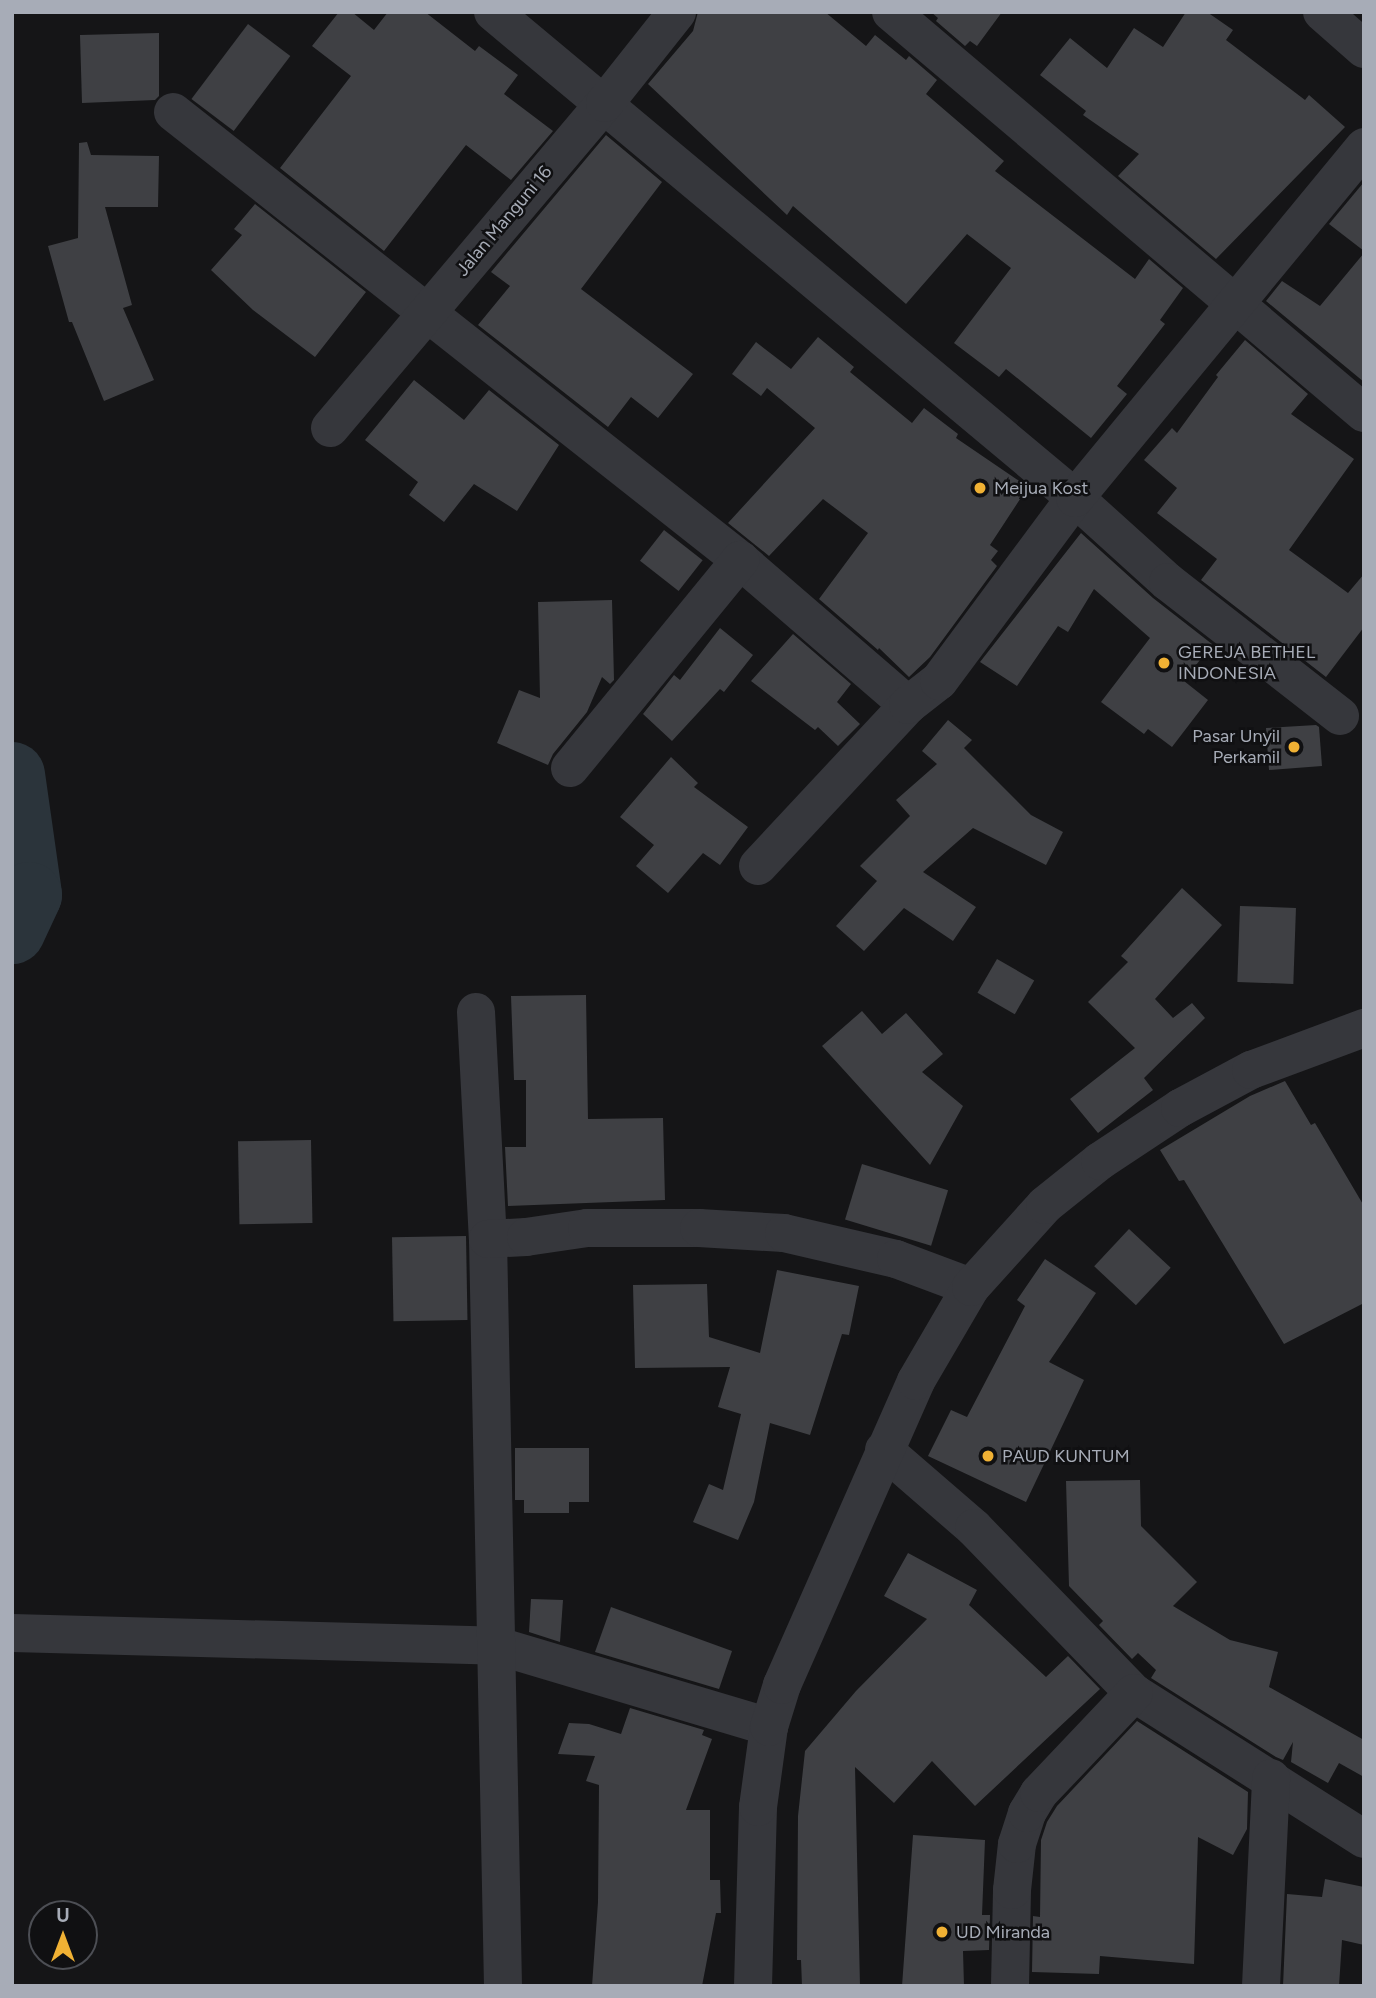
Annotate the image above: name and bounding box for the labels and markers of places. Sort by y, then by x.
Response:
place label: Meijua Kost [994,477,1088,499]
marker: Meijua Kost [972,480,988,496]
place label: GEREJA BETHEL INDONESIA [1178,642,1315,684]
marker: GEREJA BETHEL INDONESIA [1156,655,1172,671]
place label: Pasar Unyil Perkamil [1192,726,1280,768]
marker: Pasar Unyil Perkamil [1286,739,1302,755]
place label: PAUD KUNTUM [1002,1445,1130,1467]
marker: PAUD KUNTUM [980,1448,996,1464]
place label: UD Miranda [956,1921,1050,1943]
marker: UD Miranda [934,1924,950,1940]

